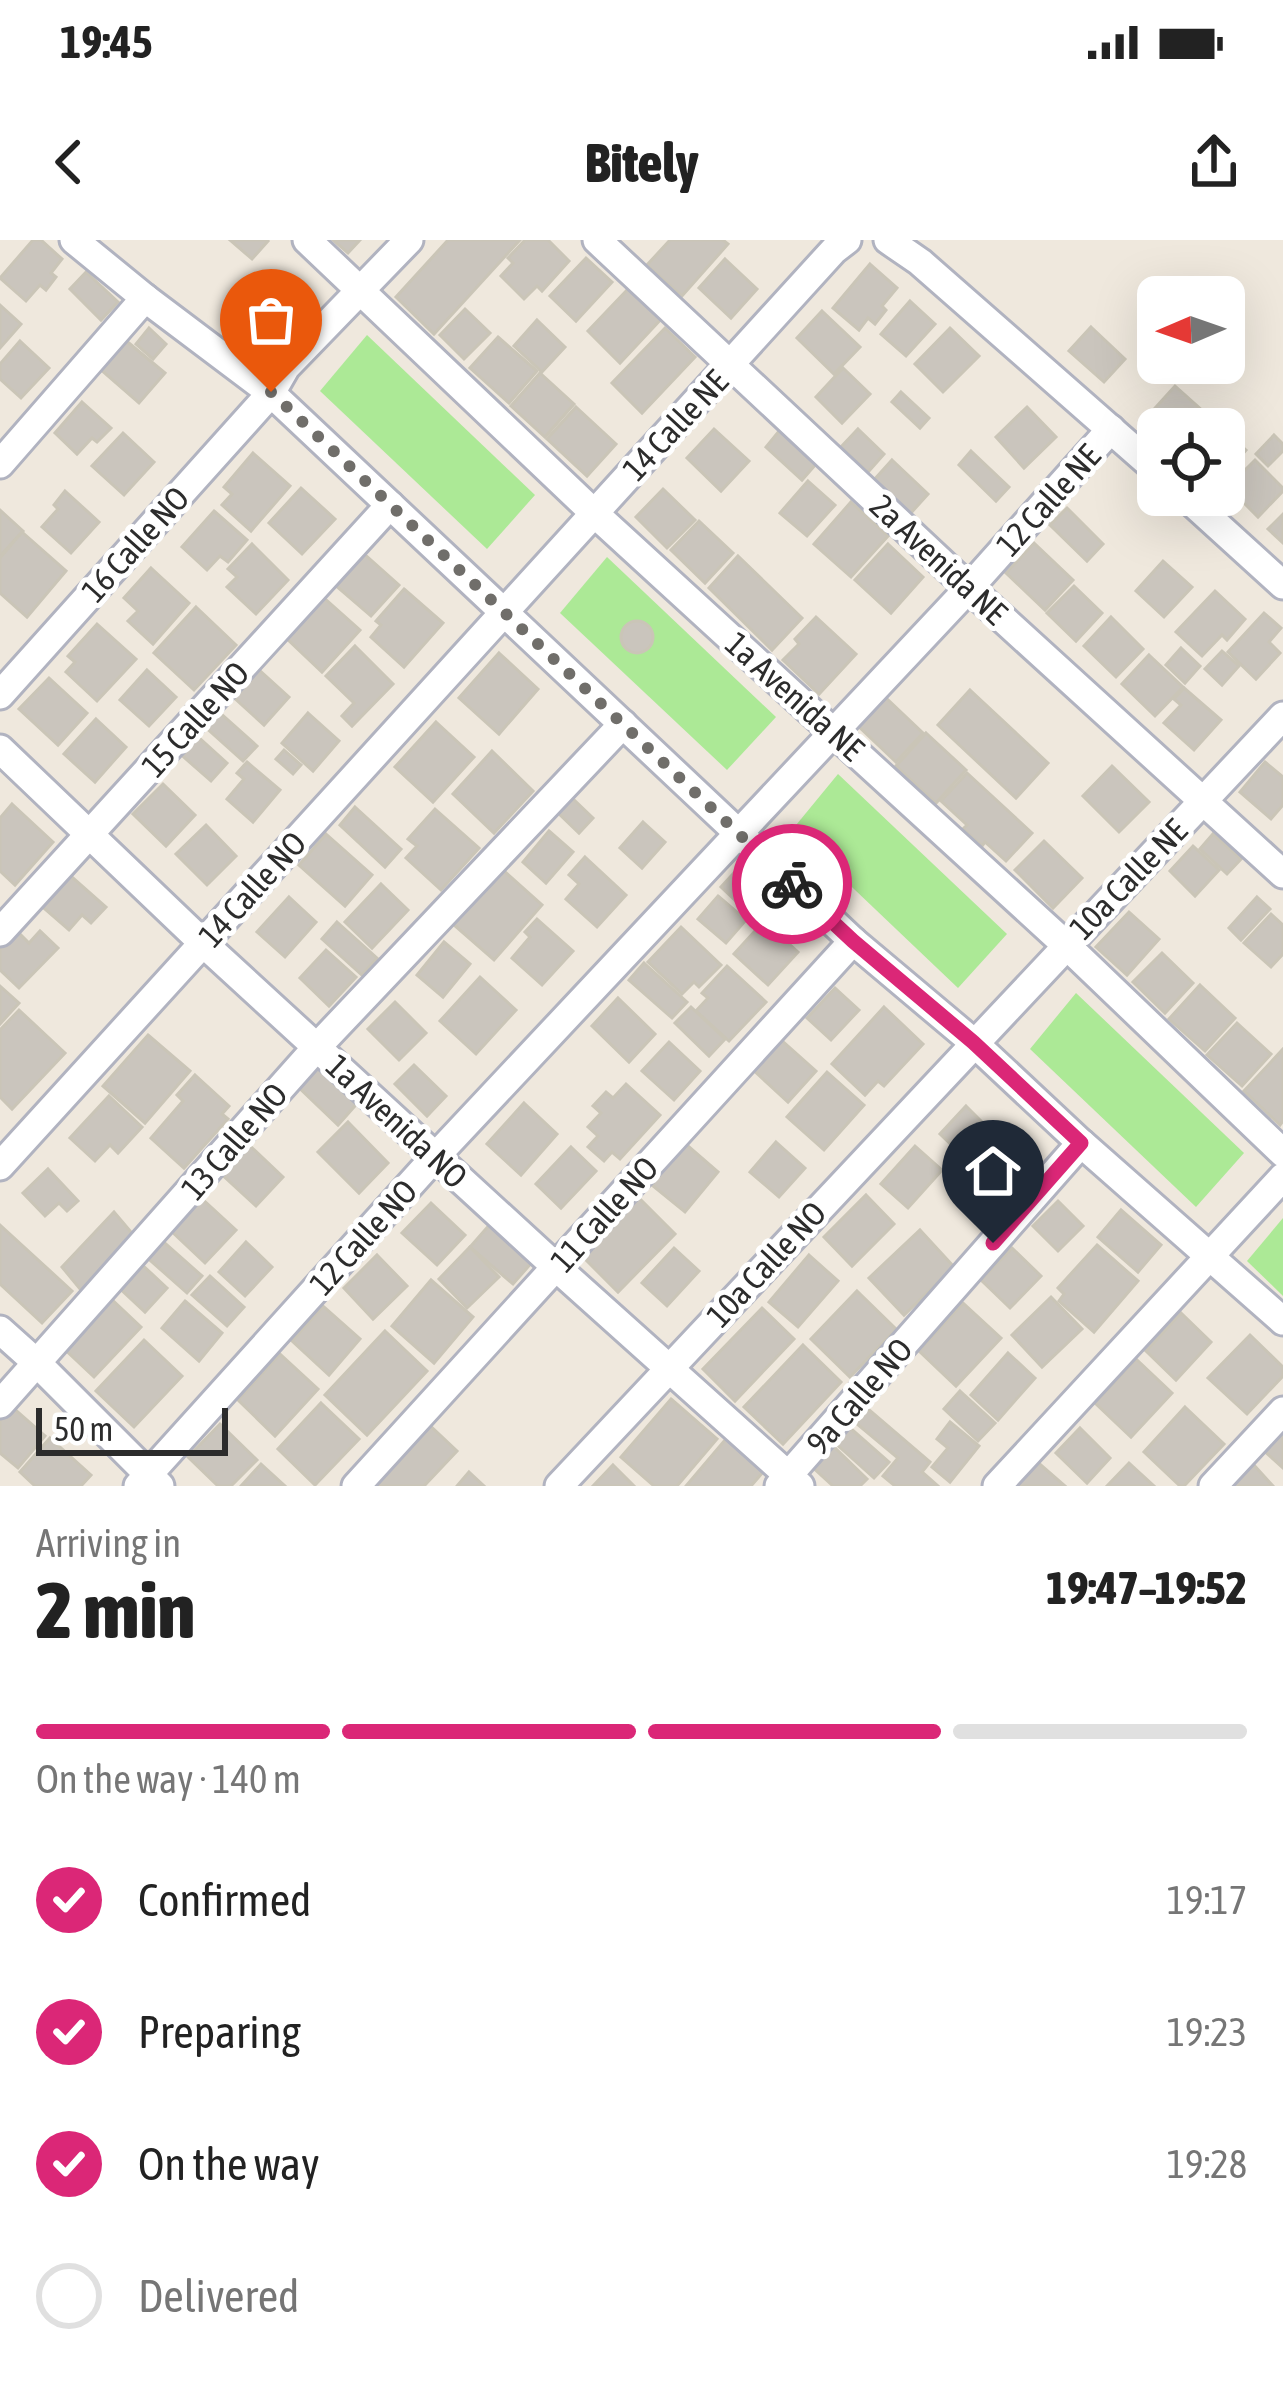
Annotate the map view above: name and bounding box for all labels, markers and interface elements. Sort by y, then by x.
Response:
text: 19:45 [60,16,153,68]
icon: back [36,129,102,195]
icon: share [1181,129,1247,195]
text: Bitely [585,132,698,193]
pin [220,269,322,392]
north arrow [1137,276,1245,384]
map controls [1137,276,1245,516]
icon: bag [238,287,304,353]
street label: 14 Calle NE [615,362,735,488]
button: locate [1137,408,1245,516]
street label: 12 Calle NE [988,437,1108,563]
street label: 16 Calle NO [74,479,196,609]
street label: 2a Avenida NE [863,486,1015,632]
street label: 1a Avenida NE [718,624,872,768]
street label: 15 Calle NO [134,654,256,784]
street label: 10a Calle NE [1062,811,1194,947]
street label: 14 Calle NO [191,824,313,954]
courier [732,824,852,944]
icon: bike [759,851,825,917]
street label: 1a Avenida NO [319,1047,475,1195]
street label: 13 Calle NO [173,1075,295,1207]
pin [942,1120,1044,1243]
icon: home [960,1138,1026,1204]
street label: 11 Calle NO [543,1149,665,1279]
street label: 12 Calle NO [302,1172,424,1302]
street label: 10a Calle NO [699,1194,833,1334]
street label: 9a Calle NO [798,1330,920,1462]
scale bar [36,1402,228,1455]
text: 50 m [54,1410,113,1448]
text: Arriving in [36,1521,181,1565]
text: 19:47–19:52 [1046,1562,1247,1614]
text: 2 min [36,1565,195,1655]
text: On the way · 140 m [36,1757,301,1801]
icon: check [36,1867,102,1933]
text: Confirmed [138,1874,311,1926]
text: 19:17 [1167,1878,1247,1922]
icon: check [36,1999,102,2065]
text: Preparing [138,2006,301,2058]
text: 19:23 [1167,2010,1247,2054]
icon: check [36,2131,102,2197]
text: On the way [138,2138,320,2190]
text: 19:28 [1167,2142,1247,2186]
text: Delivered [138,2270,299,2322]

